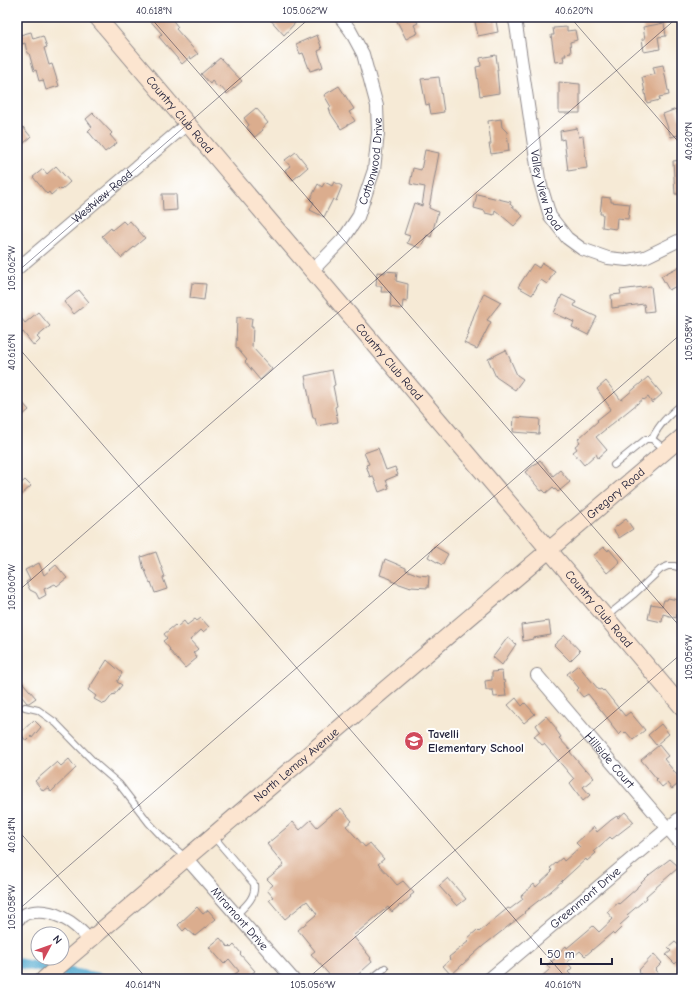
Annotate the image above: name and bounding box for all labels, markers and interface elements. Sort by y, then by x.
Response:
text: 40.618°N [136,5,172,17]
text: 105.062°W [283,5,328,17]
text: 40.620°N [555,5,593,17]
street label: Country Club Road [143,73,216,156]
street label: Cottonwood Drive [356,117,385,207]
text: 40.620°N [683,122,695,160]
street label: Valley View Road [528,149,566,234]
street label: Westview Road [69,167,135,226]
text: 105.062°W [6,245,18,290]
text: 105.058°W [683,315,695,360]
street label: Country Club Road [353,320,426,403]
text: 40.616°N [6,334,18,370]
street label: Gregory Road [584,465,648,522]
text: 105.060°W [6,564,18,610]
street label: Country Club Road [562,568,635,650]
text: 105.056°W [683,634,695,680]
street label: North Lemay Avenue [251,725,342,805]
place label: Tavelli Elementary School [428,727,524,755]
street label: Hillside Court [582,729,638,791]
school or university icon: Tavelli Elementary School [403,730,425,752]
text: 40.614°N [6,817,18,853]
street label: Greenmont Drive [547,864,623,931]
text: 105.058°W [6,884,18,929]
street label: Miramont Drive [208,884,271,953]
north arrow [30,926,70,966]
text: N [50,933,64,947]
scale bar [541,940,612,966]
text: 50 m [547,947,575,961]
text: 40.614°N [125,979,161,991]
text: 105.056°W [290,979,336,991]
text: 40.616°N [545,979,581,991]

